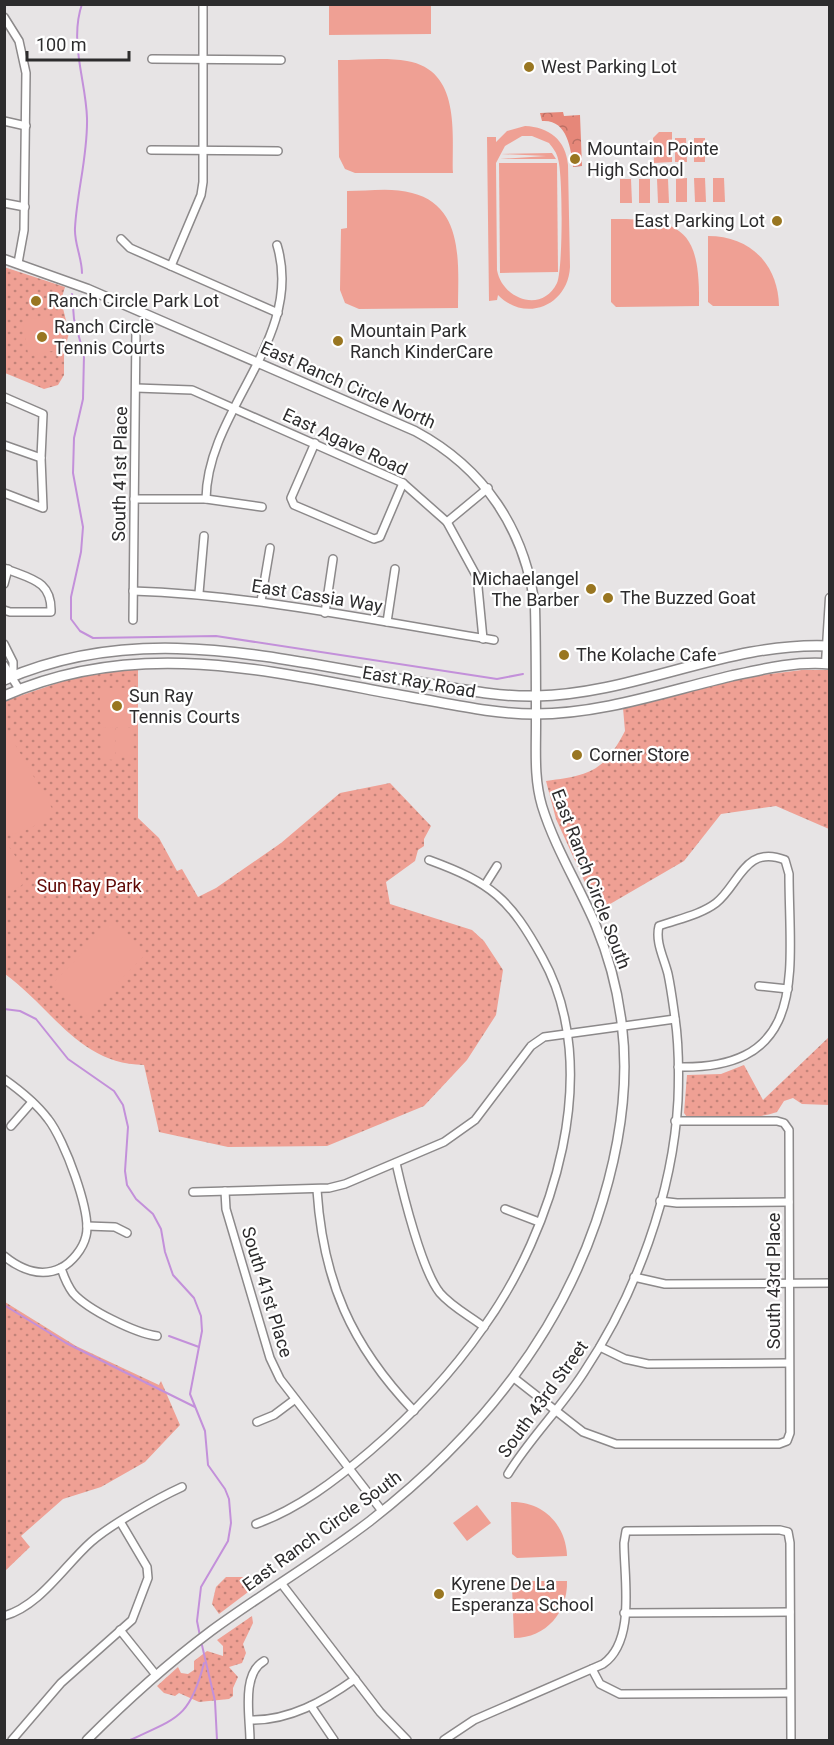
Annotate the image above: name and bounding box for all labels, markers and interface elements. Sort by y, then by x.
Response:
scale bar [27,24,129,62]
text: 100 m [36,34,87,55]
place label: West Parking Lot [541,56,677,77]
marker: West Parking Lot [522,60,536,74]
place label: Mountain Pointe High School [587,138,719,180]
marker: Mountain Pointe High School [568,152,582,166]
place label: East Parking Lot [634,210,765,231]
marker: East Parking Lot [770,214,784,228]
place label: Ranch Circle Park Lot [48,290,219,311]
marker: Ranch Circle Park Lot [29,294,43,308]
place label: Ranch Circle Tennis Courts [54,316,165,358]
place label: Mountain Park Ranch KinderCare [350,320,493,362]
marker: Ranch Circle Tennis Courts [35,330,49,344]
marker: Mountain Park Ranch KinderCare [331,334,345,348]
street label: East Ranch Circle North [257,336,439,433]
street label: East Agave Road [280,403,411,480]
street label: South 41st Place [108,406,131,542]
place label: Michaelangel The Barber [472,568,579,610]
street label: East Cassia Way [250,575,384,616]
marker: Michaelangel The Barber [584,582,598,596]
place label: The Buzzed Goat [620,587,756,608]
marker: The Buzzed Goat [601,591,615,605]
place label: The Kolache Cafe [576,644,717,665]
marker: The Kolache Cafe [557,648,571,662]
street label: East Ray Road [361,661,477,702]
place label: Sun Ray Tennis Courts [129,685,240,727]
marker: Sun Ray Tennis Courts [110,699,124,713]
place label: Corner Store [589,744,689,765]
marker: Corner Store [570,748,584,762]
street label: East Ranch Circle South [547,786,635,972]
park label: Sun Ray Park [36,875,142,896]
street label: South 43rd Place [763,1213,784,1349]
street label: South 41st Place [238,1224,297,1360]
street label: South 43rd Street [493,1336,592,1461]
street label: East Ranch Circle South [238,1466,405,1595]
place label: Kyrene De La Esperanza School [451,1573,594,1615]
marker: Kyrene De La Esperanza School [432,1587,446,1601]

